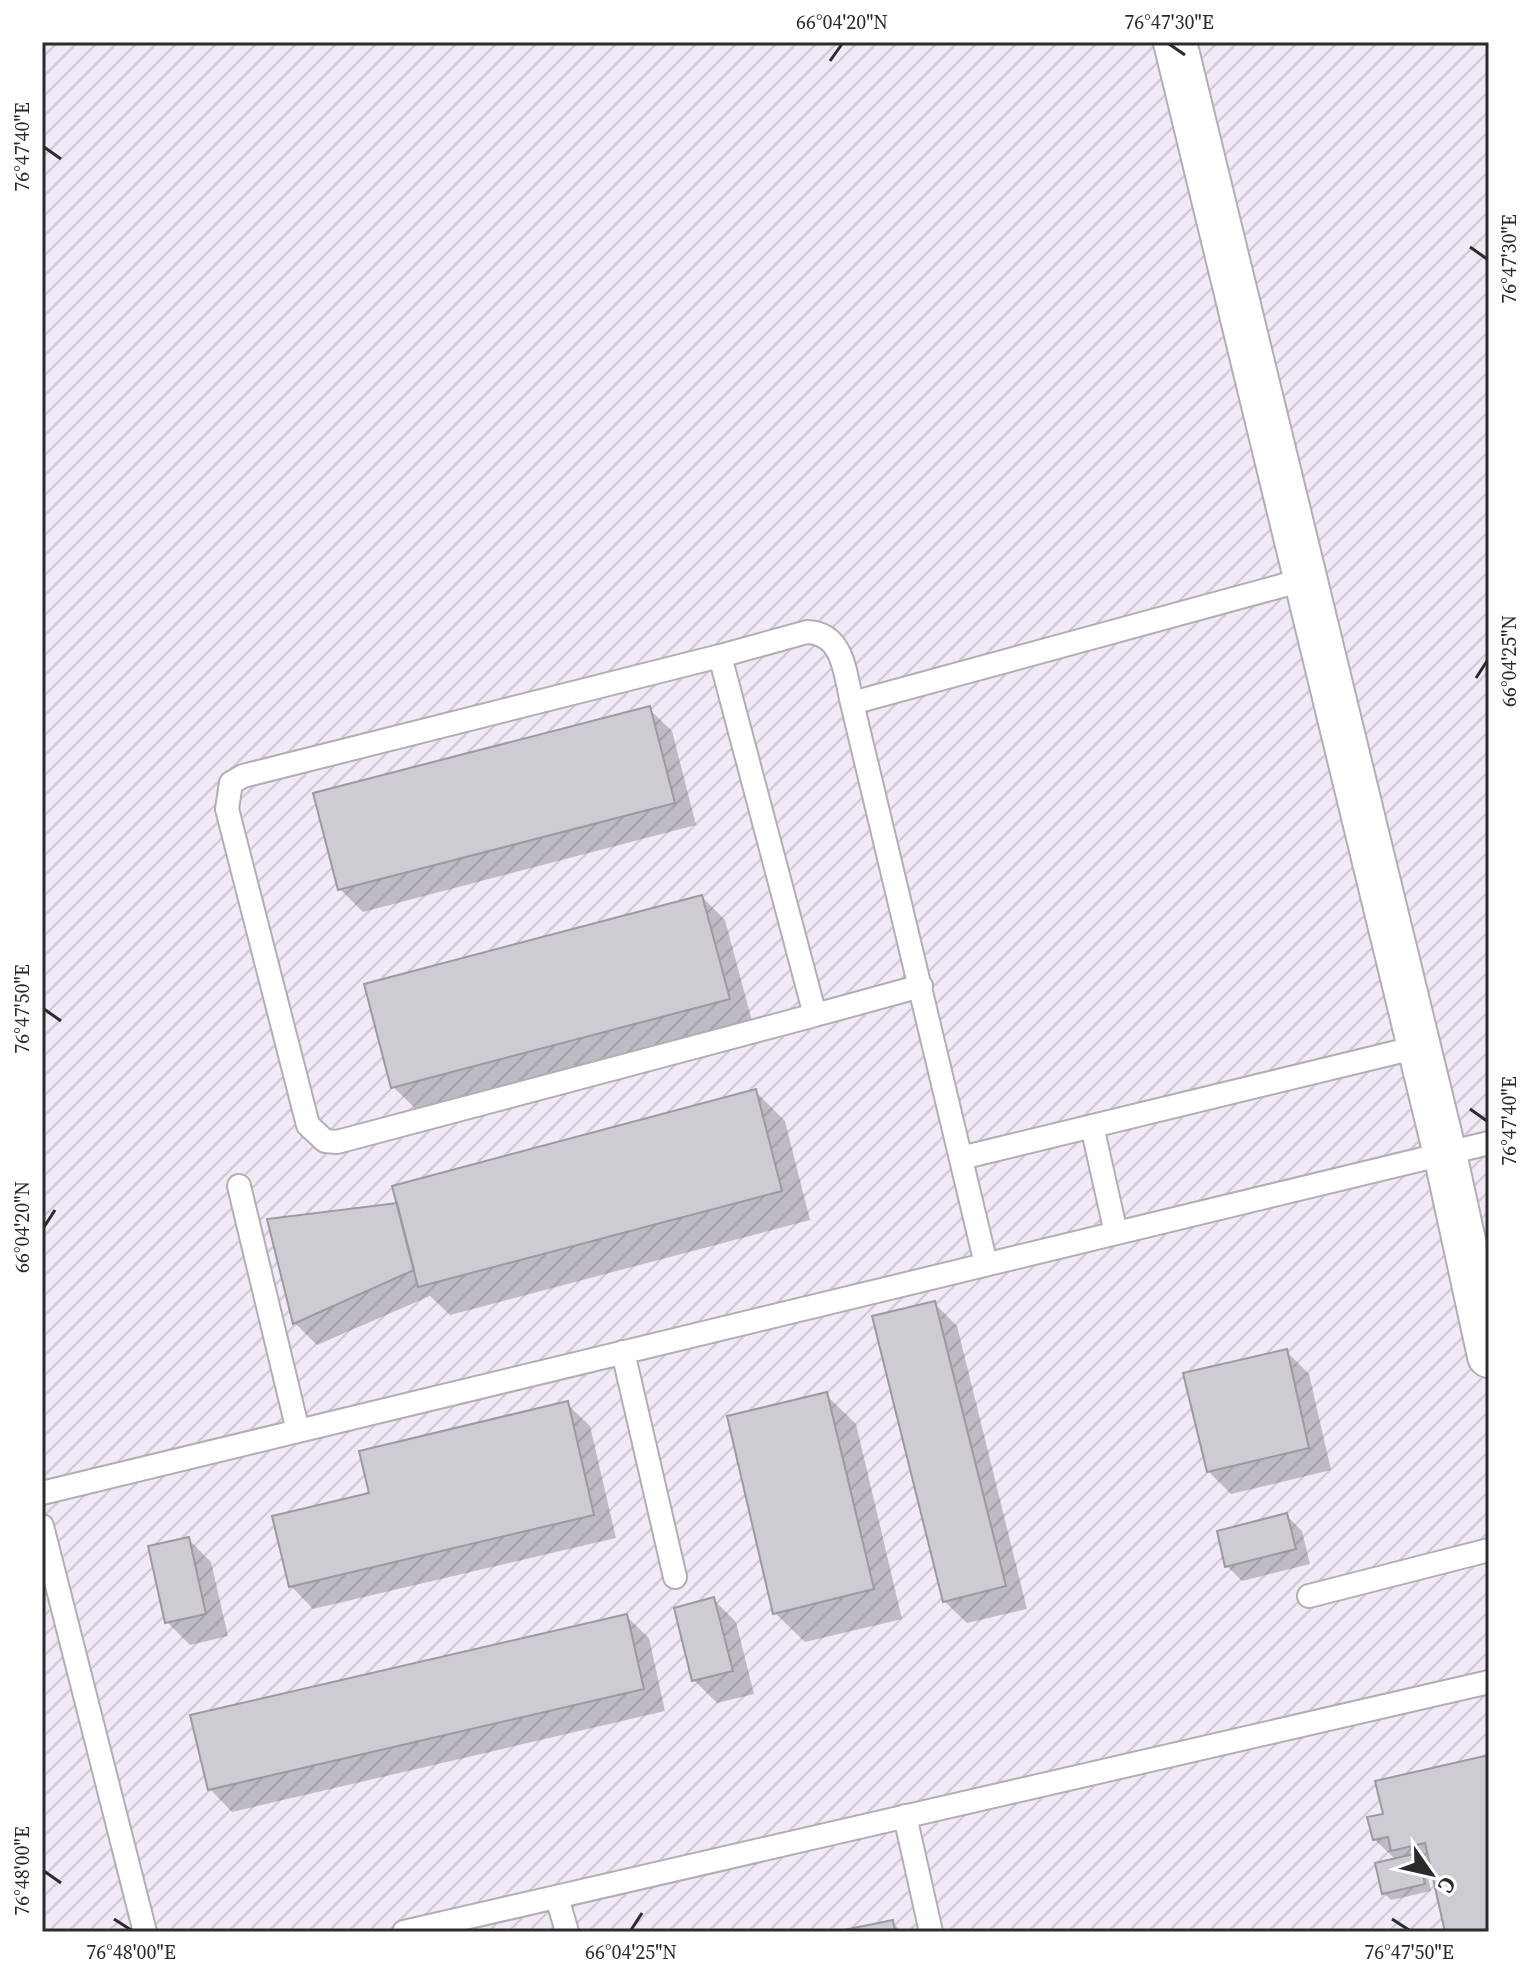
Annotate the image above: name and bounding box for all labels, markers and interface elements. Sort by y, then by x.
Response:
text: 66°04'20"N [796,8,888,36]
text: 76°47'30"E [1124,8,1214,36]
text: 76°47'40"E [8,102,36,192]
text: 76°47'30"E [1495,214,1523,304]
text: 66°04'25"N [1495,615,1523,707]
text: 76°47'50"E [8,964,36,1054]
text: 76°47'40"E [1495,1076,1523,1166]
text: 66°04'20"N [8,1181,36,1273]
text: 76°48'00"E [8,1826,36,1916]
north arrow [1391,1834,1471,1914]
text: С [1431,1871,1464,1900]
text: 76°48'00"E [86,1938,176,1966]
text: 66°04'25"N [585,1938,677,1966]
text: 76°47'50"E [1364,1938,1454,1966]

